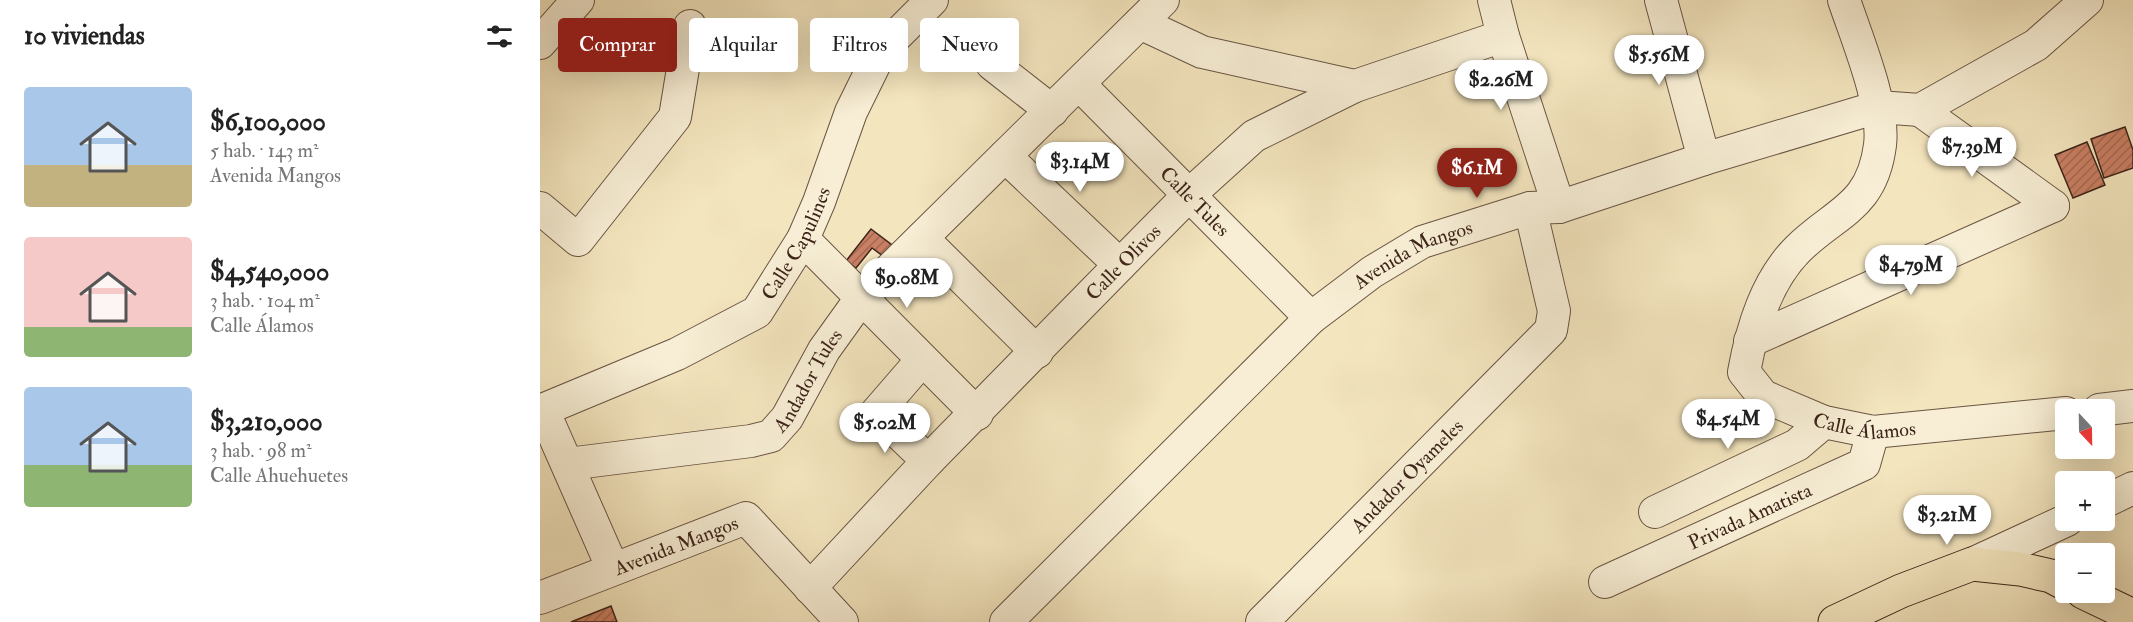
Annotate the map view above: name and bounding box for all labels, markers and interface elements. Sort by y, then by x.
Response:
chip: Comprar [558,18,677,72]
chip: Alquilar [689,18,798,72]
chip: Filtros [810,18,908,72]
chip: Nuevo [920,18,1019,72]
text: 10 viviendas [24,20,145,52]
icon: filters [483,20,516,53]
pin: $5.56M [1610,35,1708,86]
text: $5.56M [1628,42,1690,67]
pin: $2.26M [1452,60,1550,111]
text: $2.26M [1469,67,1533,92]
text: $6,100,000 [210,106,326,138]
icon: home [72,111,144,183]
pin: $7.39M [1923,127,2021,178]
text: $7.39M [1941,134,2003,159]
text: 5 hab. · 143 m² [210,138,319,163]
pin: $3.14M [1031,142,1129,193]
pin: $6.1M [1435,148,1519,199]
text: $3.14M [1050,149,1110,174]
text: $6.1M [1451,155,1503,180]
street label: Calle Tules [1155,161,1235,242]
text: Avenida Mangos [210,163,341,188]
street label: Calle Capulines [756,184,836,305]
street label: Avenida Mangos [1348,215,1476,295]
street label: Calle Olivos [1080,219,1166,306]
pin: $4.79M [1862,245,1960,296]
text: $4.79M [1879,252,1943,277]
text: $4,540,000 [210,256,329,288]
pin: $9.08M [858,258,956,309]
icon: home [72,261,144,333]
text: $9.08M [875,265,939,290]
text: 3 hab. · 104 m² [210,288,320,313]
text: Calle Álamos [210,313,314,338]
street label: Andador Tules [767,324,848,439]
pin: $4.54M [1679,399,1777,450]
north arrow [2055,399,2115,459]
map controls [2055,399,2115,603]
pin: $5.02M [836,403,934,454]
text: $3,210,000 [210,406,323,438]
text: $4.54M [1696,406,1760,431]
street label: Calle Álamos [1809,407,1917,445]
text: $5.02M [853,410,917,435]
icon: home [72,411,144,483]
street label: Andador Oyameles [1345,414,1469,539]
text: 3 hab. · 98 m² [210,438,312,463]
text: Calle Ahuehuetes [210,463,348,488]
button: + [2055,471,2115,531]
street label: Privada Amatista [1684,477,1816,556]
pin: $3.21M [1898,495,1996,546]
text: $3.21M [1917,502,1977,527]
street label: Avenida Mangos [610,510,742,581]
button: − [2055,543,2115,603]

